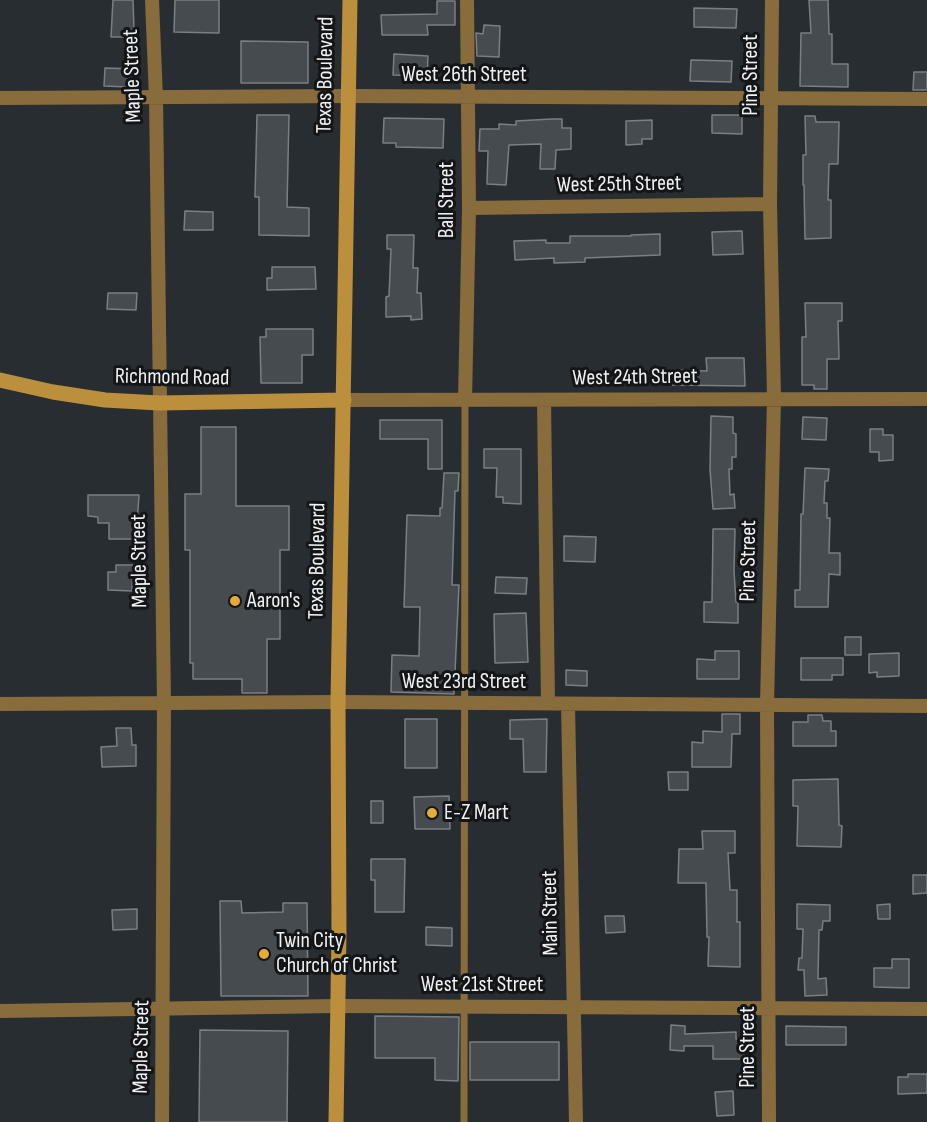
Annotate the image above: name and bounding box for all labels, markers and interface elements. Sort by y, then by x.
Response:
street label: Texas Boulevard [312,16,340,134]
street label: Maple Street [118,29,148,123]
street label: Pine Street [738,34,764,116]
street label: West 26th Street [401,62,527,88]
street label: Ball Street [434,162,460,238]
street label: West 25th Street [556,171,682,199]
street label: Richmond Road [115,364,229,392]
street label: West 24th Street [572,364,698,392]
street label: Texas Boulevard [304,502,332,620]
street label: Maple Street [126,514,154,608]
street label: Pine Street [735,520,763,602]
place label: Aaron's [247,588,300,614]
marker: Aaron's [228,594,242,608]
street label: West 23rd Street [402,669,526,695]
place label: E-Z Mart [444,800,509,826]
marker: E-Z Mart [425,806,439,820]
street label: Main Street [537,870,565,956]
place label: Twin City Church of Christ [276,928,397,980]
marker: Twin City Church of Christ [257,947,271,961]
street label: West 21st Street [421,972,543,998]
street label: Maple Street [128,1000,156,1094]
street label: Pine Street [735,1006,761,1088]

